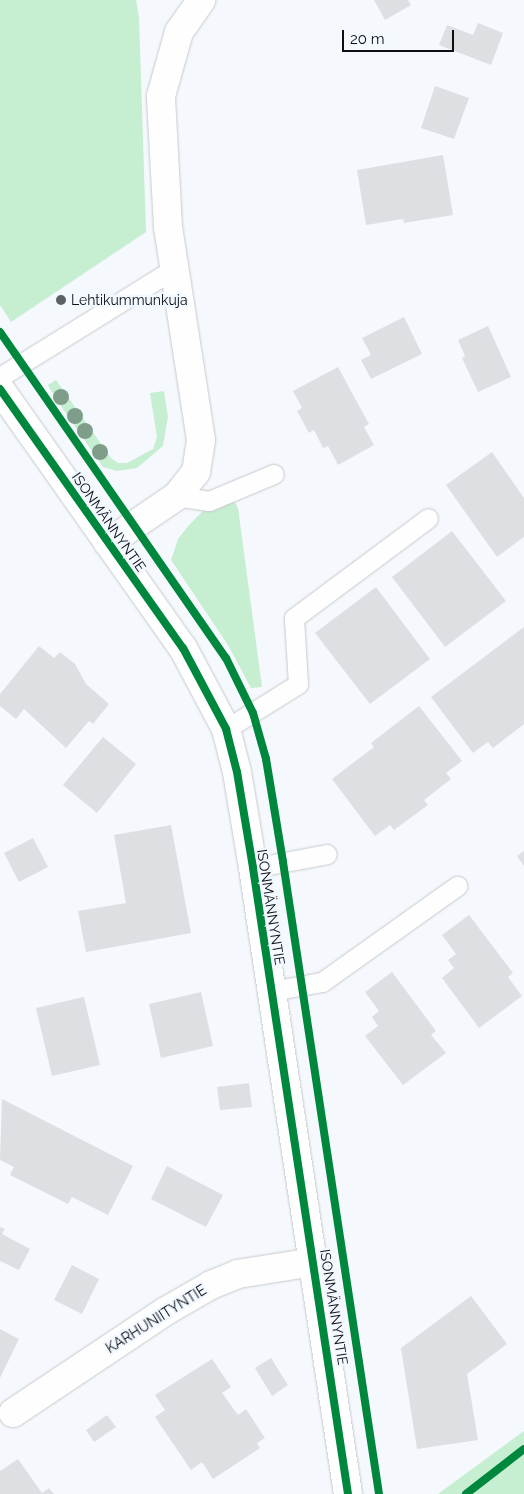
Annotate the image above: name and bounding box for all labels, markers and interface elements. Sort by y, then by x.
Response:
scale bar [344,20,456,52]
text: 20 m [350,30,385,48]
place label: Lehtikummunkuja [71,292,188,308]
marker: Lehtikummunkuja [55,294,67,306]
street label: ISONMÄNNYNTIE [69,469,149,575]
street label: ISONMÄNNYNTIE [254,848,288,966]
street label: ISONMÄNNYNTIE [317,1248,351,1366]
street label: KARHUNIITYNTIE [103,1281,209,1357]

